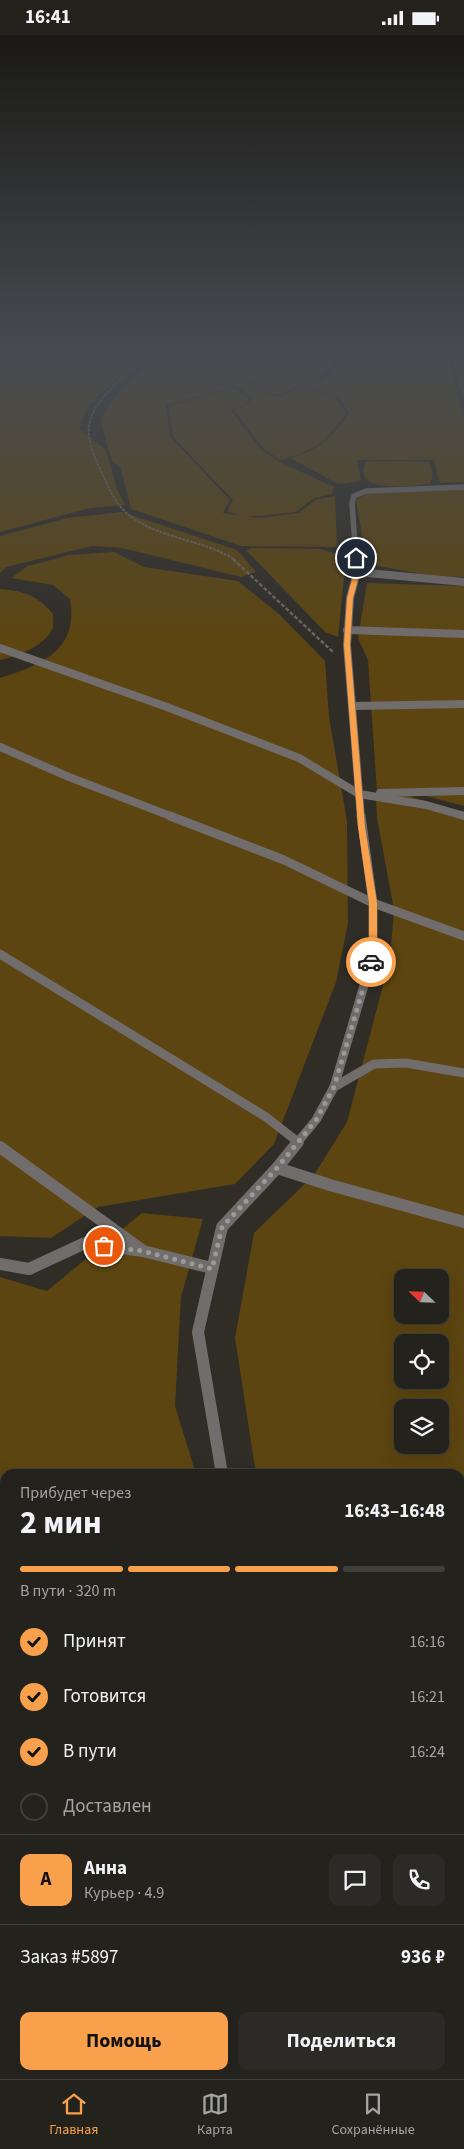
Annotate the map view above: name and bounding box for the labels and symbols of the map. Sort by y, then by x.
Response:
pin [335,537,377,579]
courier [346,937,396,987]
pin [83,1225,125,1267]
north arrow [394,1269,449,1324]

